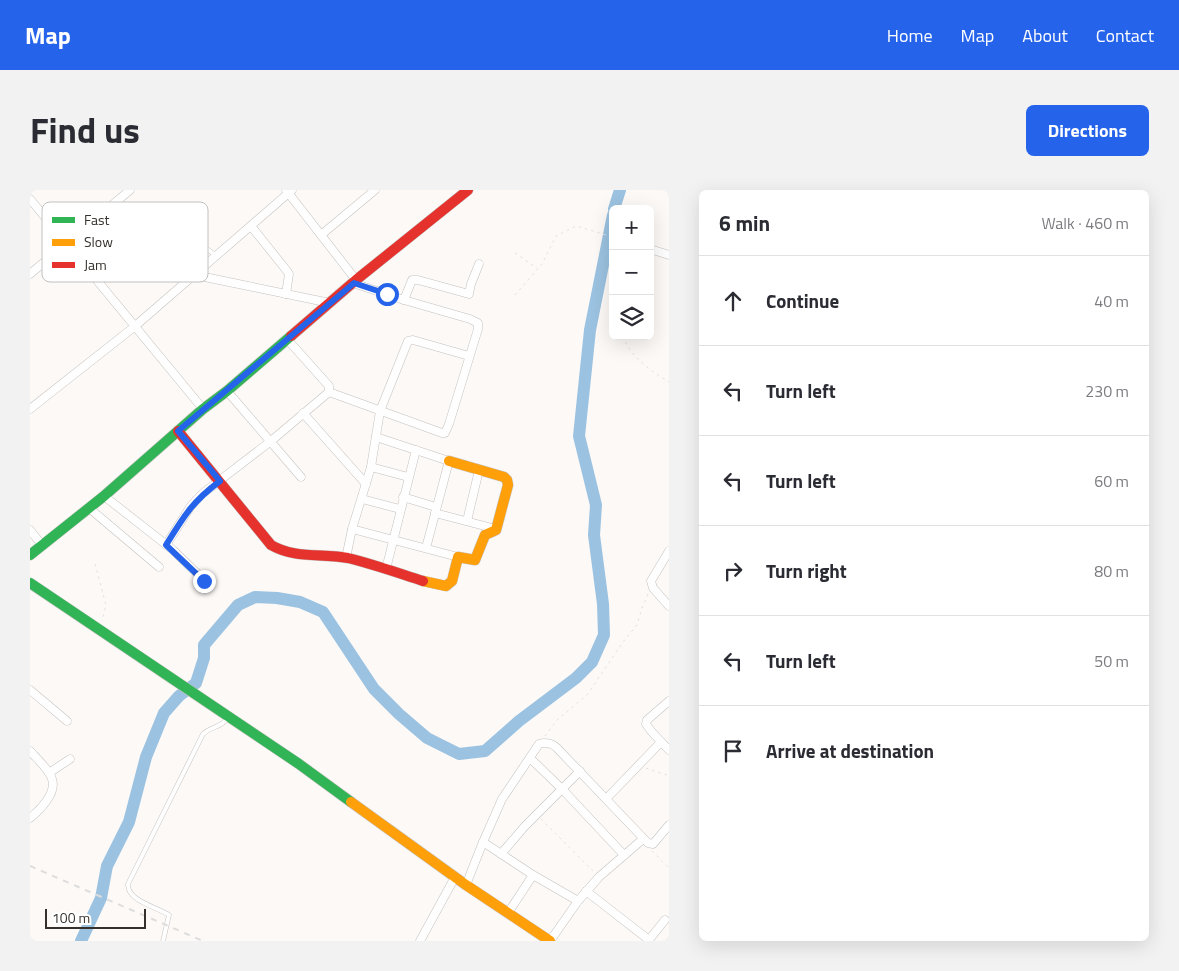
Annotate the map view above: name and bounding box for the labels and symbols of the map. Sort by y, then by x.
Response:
legend [42,202,208,282]
text: Fast [84,209,109,230]
text: Slow [84,231,113,252]
text: Jam [84,254,107,275]
route start [376,283,399,306]
route end [193,570,216,593]
scale bar [45,906,146,929]

